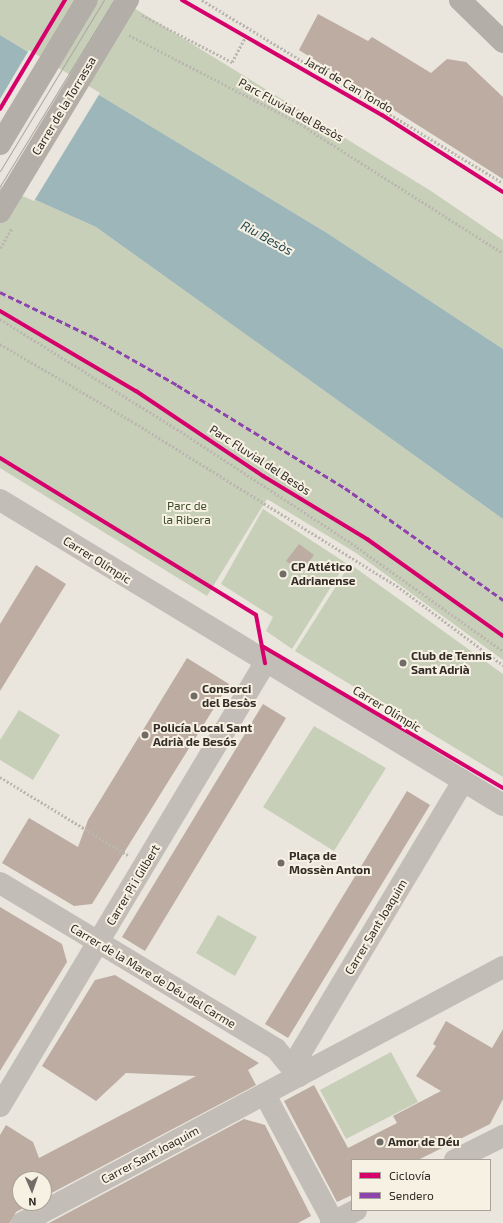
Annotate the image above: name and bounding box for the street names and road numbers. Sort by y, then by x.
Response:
street label: Carrer de la Torrassa [29,54,99,158]
street label: Jardí de Can Tondo [302,54,396,116]
street label: Parc Fluvial del Besòs [236,75,346,145]
street label: Parc Fluvial del Besòs [206,422,314,498]
street label: Carrer Olímpic [60,533,134,587]
street label: Carrer Olímpic [350,683,424,735]
street label: Carrer Pi i Gilbert [103,842,163,928]
street label: Carrer Sant Joaquim [342,877,410,977]
street label: Carrer de la Mare de Déu del Carme [67,921,239,1031]
street label: Carrer Sant Joaquim [98,1123,202,1187]

